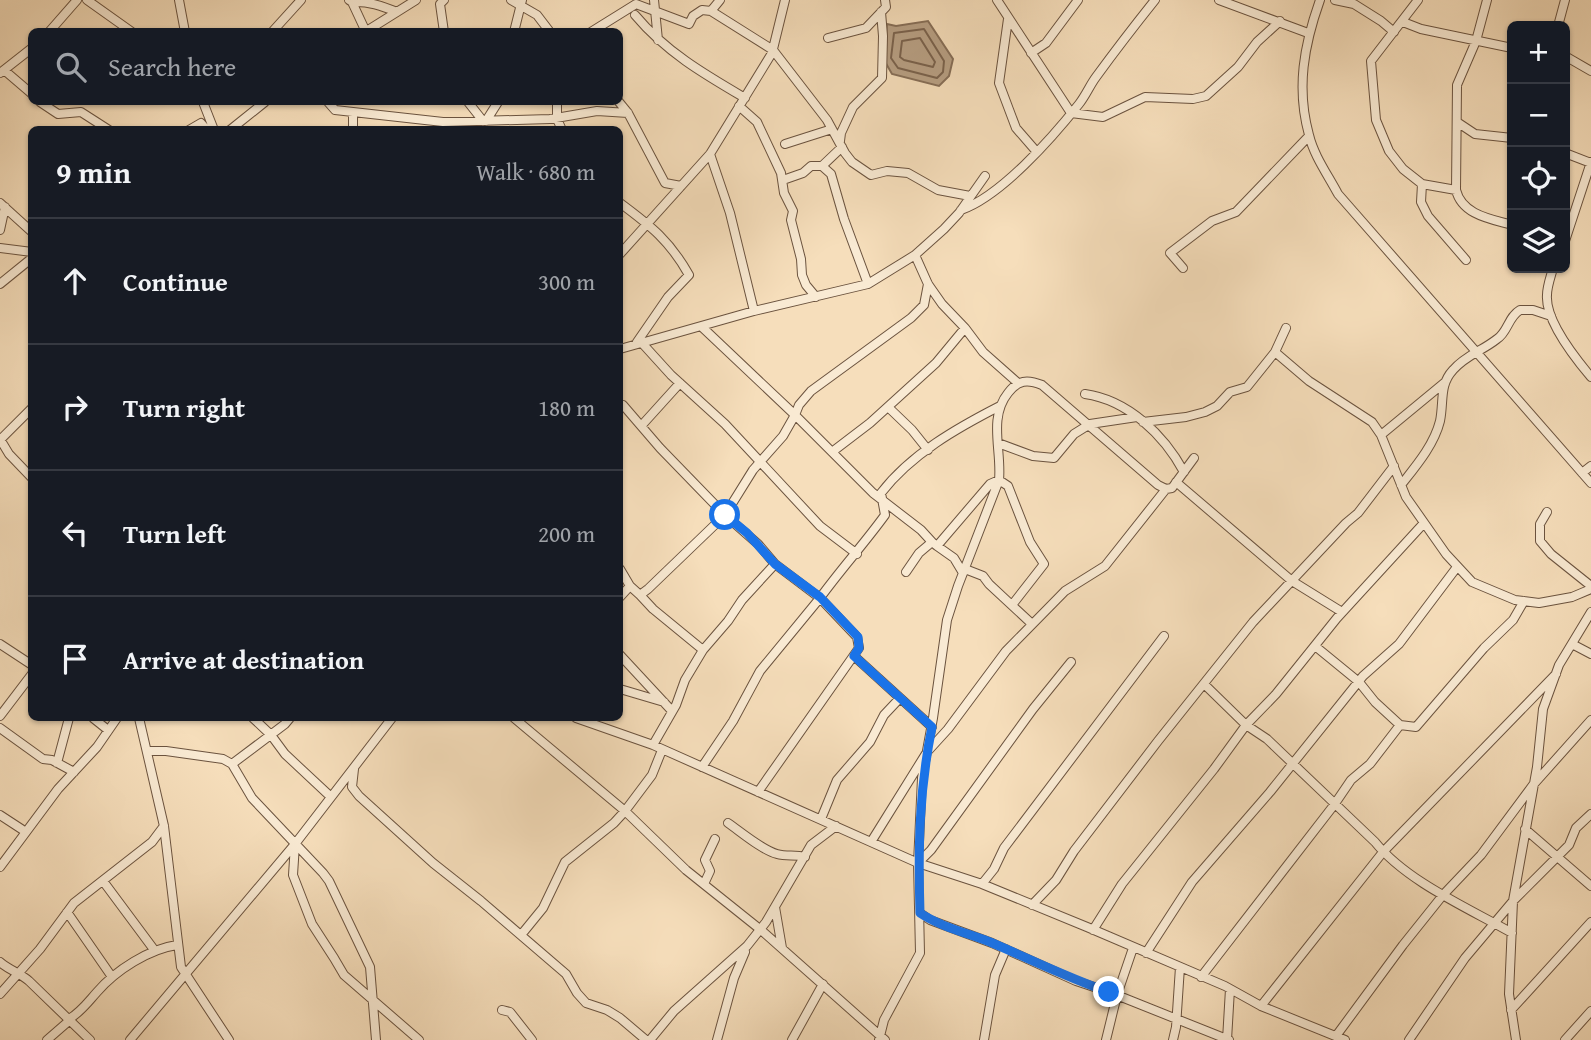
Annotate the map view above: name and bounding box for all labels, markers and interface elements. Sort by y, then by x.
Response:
map controls [1507,21,1570,273]
button: + [1507,21,1570,84]
search box [28,28,623,105]
text: Search here [108,47,236,86]
icon: search [52,48,90,86]
button: − [1507,84,1570,147]
button: locate [1507,147,1570,210]
text: 9 min [56,150,131,194]
text: Walk · 680 m [476,155,595,188]
button: layers [1507,210,1570,273]
icon: ahead [56,262,94,300]
text: Continue [123,262,228,301]
text: 300 m [538,265,595,298]
icon: right [56,388,94,426]
text: Turn right [123,388,245,427]
text: 180 m [538,391,595,424]
route start [709,499,740,530]
icon: left [56,514,94,552]
text: Turn left [123,514,226,553]
text: 200 m [538,517,595,550]
icon: arrive [56,640,94,678]
text: Arrive at destination [123,640,364,679]
route end [1093,976,1124,1007]

